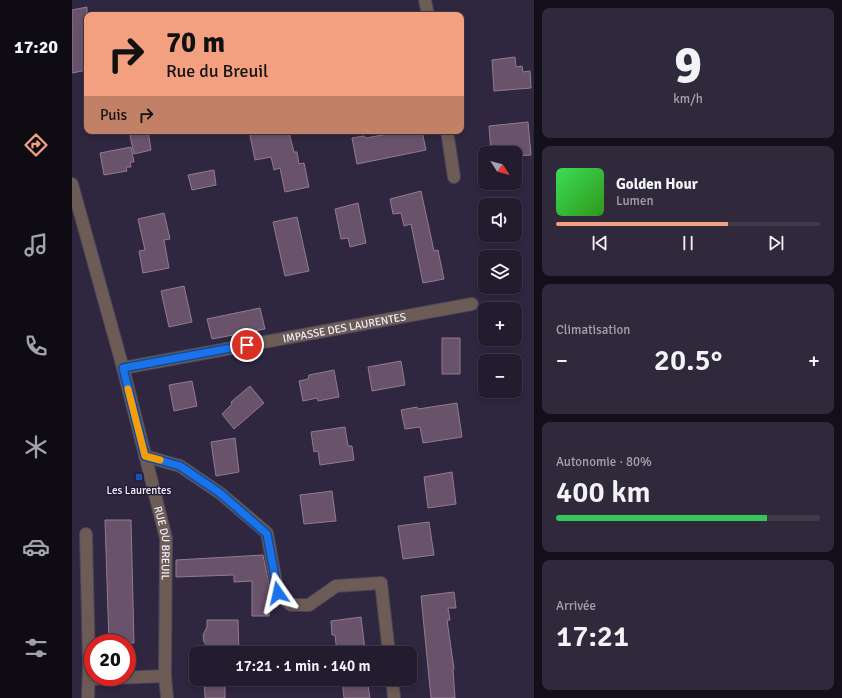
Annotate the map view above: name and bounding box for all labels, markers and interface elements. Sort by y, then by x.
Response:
text: 70 m [166,26,225,60]
icon: right [100,28,152,80]
text: 9 [674,33,702,97]
text: 17:20 [14,36,58,58]
text: Rue du Breuil [166,60,268,82]
text: km/h [673,91,703,107]
icon: right [135,104,157,126]
text: Puis [100,106,127,124]
icon: directions [22,131,50,159]
north arrow [478,146,522,190]
map controls [478,146,522,398]
text: Golden Hour [616,175,698,193]
text: Lumen [616,193,654,209]
button: sound [478,198,522,242]
icon: music [22,231,50,259]
icon: previous [589,232,611,254]
icon: pause [677,232,699,254]
icon: next [765,232,787,254]
button: layers [478,250,522,294]
button: + [478,302,522,346]
street label: IMPASSE DES LAURENTES [282,310,407,345]
text: Climatisation [556,322,630,338]
pin [230,328,264,362]
icon: phone [22,332,50,360]
icon: arrive [236,334,258,356]
text: 20.5° [654,342,722,379]
text: − [556,347,568,374]
text: + [808,347,820,374]
button: − [478,354,522,398]
icon: climate [22,433,50,461]
text: Autonomie · 80% [556,454,652,470]
marker: Les Laurentes [134,472,144,482]
text: 400 km [556,474,651,511]
place label: Les Laurentes [107,484,172,497]
street label: RUE DU BREUIL [152,505,173,581]
icon: car [22,533,50,561]
position arrow [257,572,299,614]
text: Arrivée [556,598,596,614]
text: 17:21 [556,618,629,655]
icon: filters [22,634,50,662]
speed limit sign: 20 [84,634,136,686]
text: 17:21 · 1 min · 140 m [236,657,370,675]

